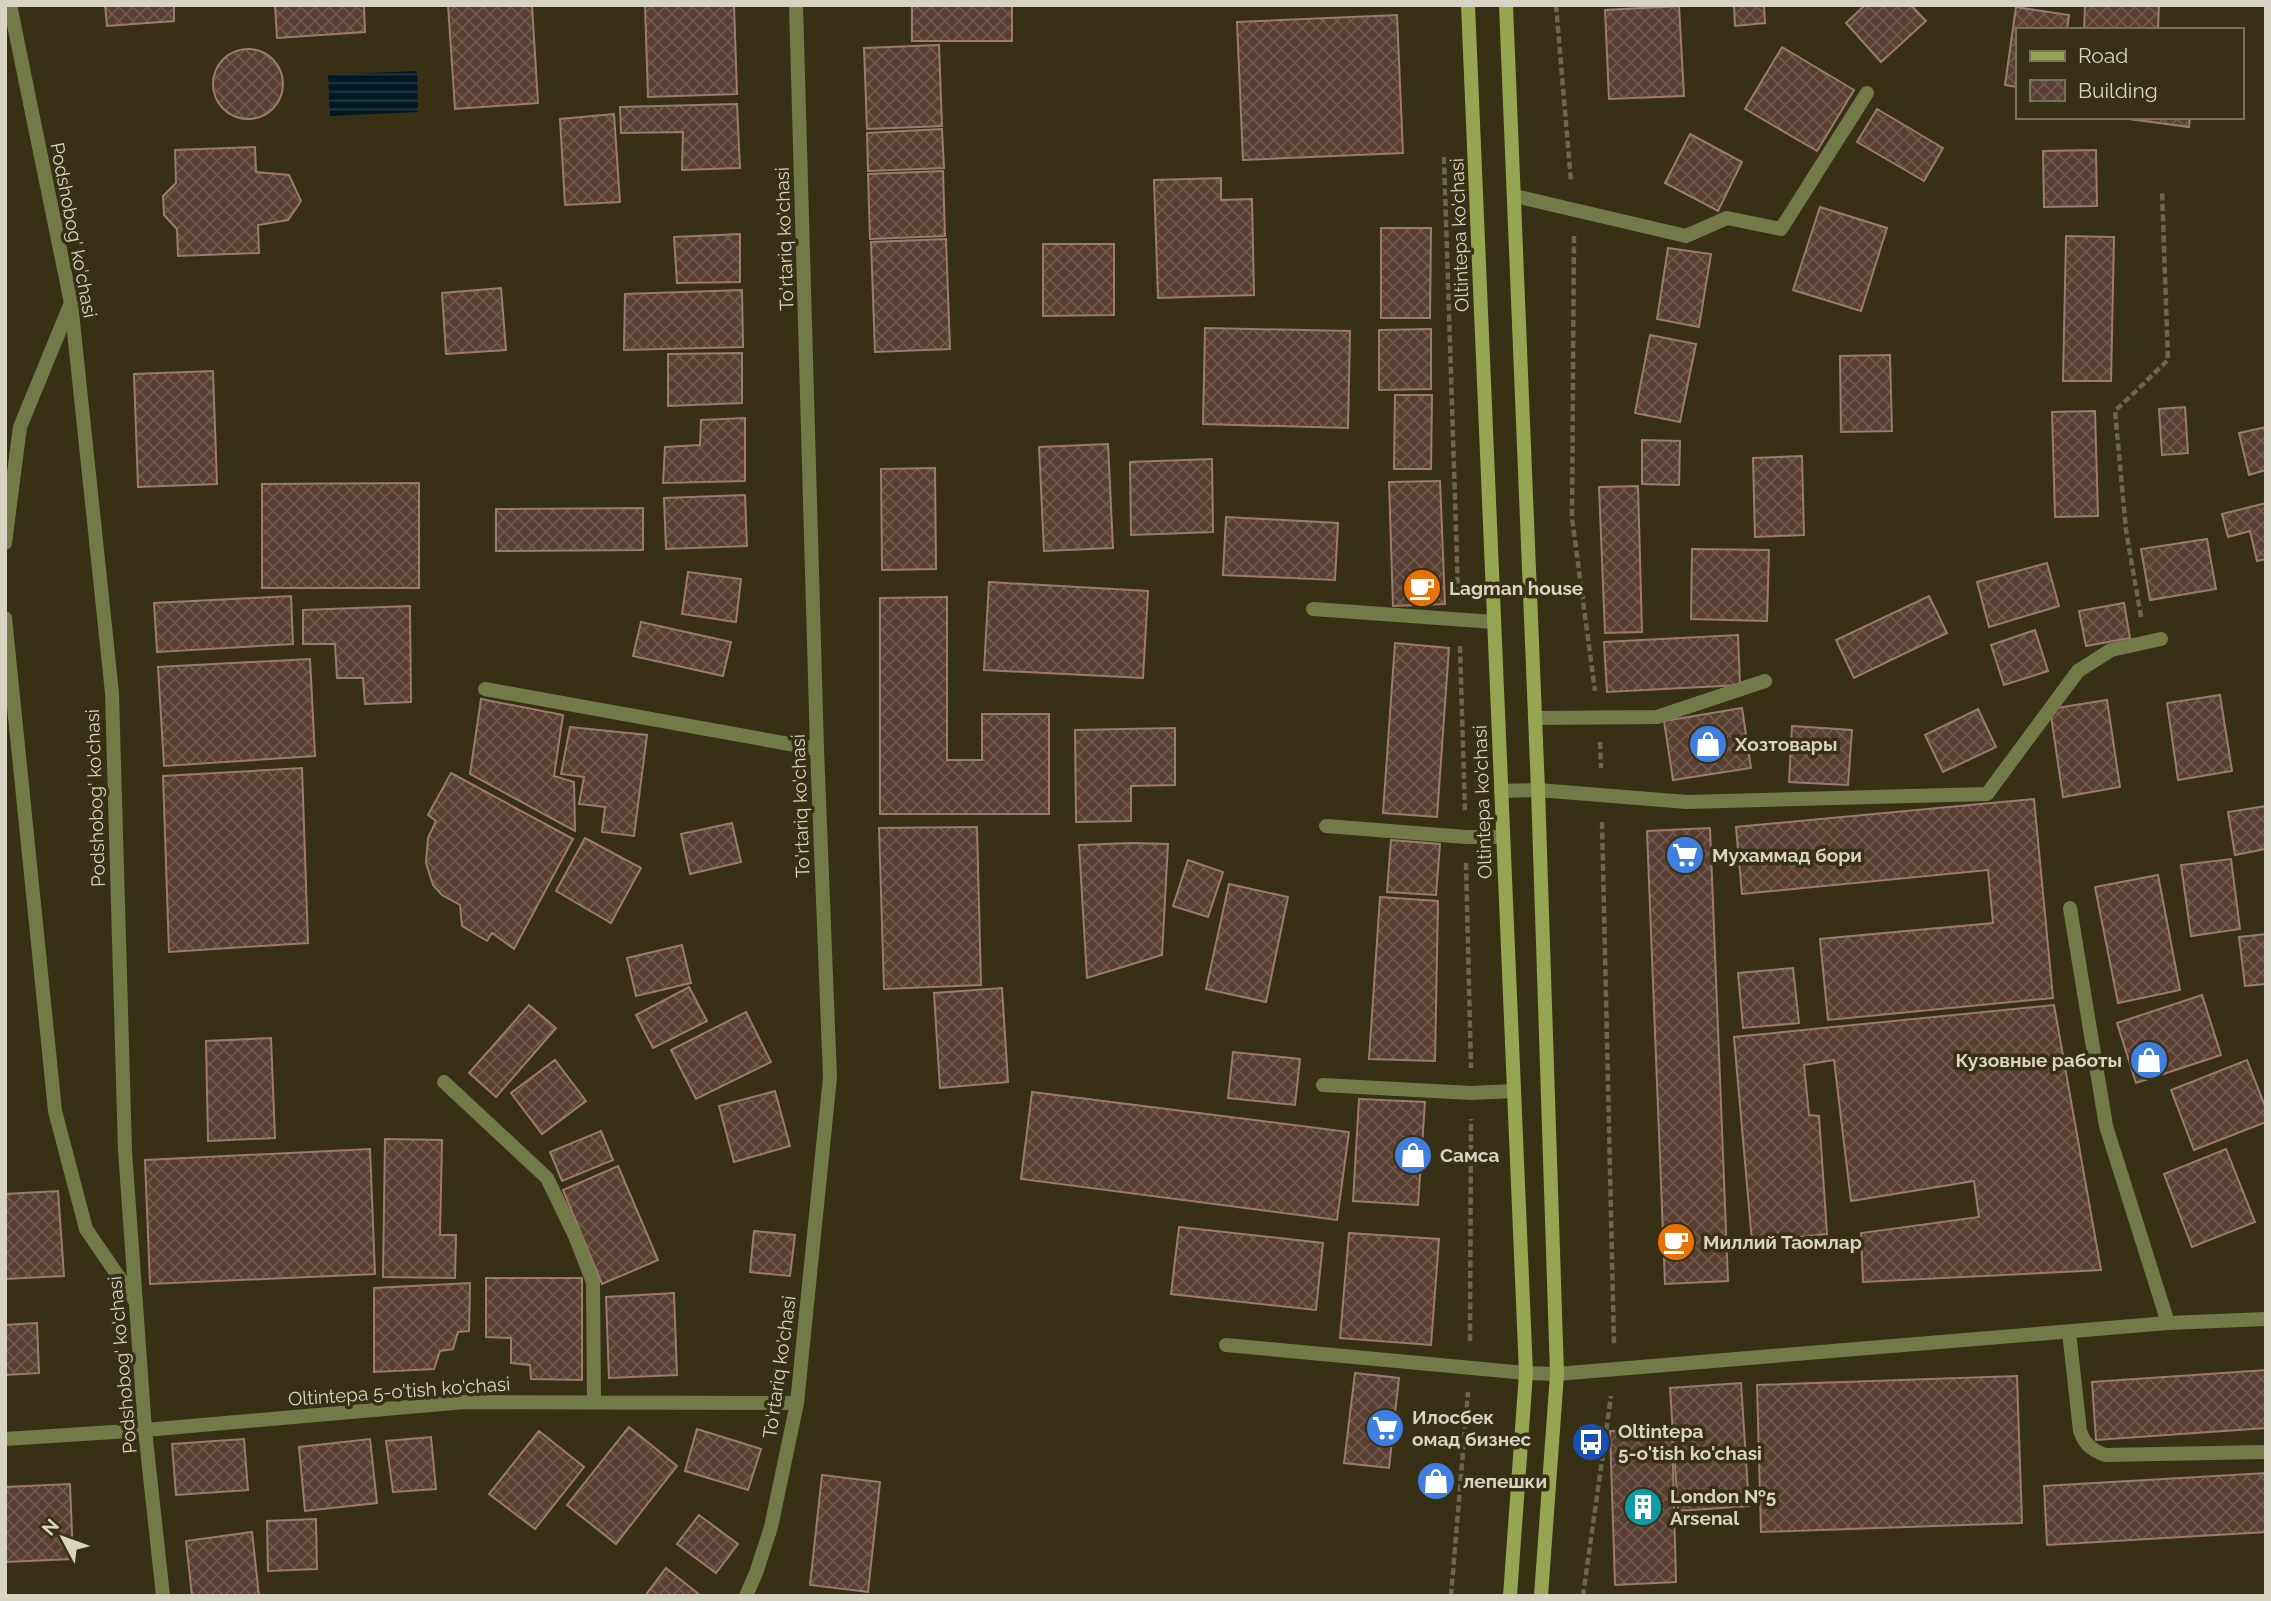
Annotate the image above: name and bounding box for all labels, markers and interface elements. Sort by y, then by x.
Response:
legend [2016,28,2243,119]
text: Road [2078,43,2128,68]
text: Building [2078,78,2158,103]
street label: Podshobog' ko'chasi [46,140,102,320]
street label: Oltintepa ko'chasi [1445,158,1473,312]
street label: To'rtariq ko'chasi [770,167,798,311]
cafe icon: Lagman house [1401,567,1443,609]
place label: Lagman house [1449,577,1583,599]
street label: Podshobog' ko'chasi [81,709,109,887]
shop icon: Хозтовары [1687,723,1729,765]
street label: Oltintepa ko'chasi [1468,725,1496,879]
place label: Хозтовары [1734,733,1837,755]
street label: To'rtariq ko'chasi [786,734,814,878]
supermarket icon: Мухаммад бори [1664,834,1706,876]
place label: Мухаммад бори [1712,844,1862,866]
shop icon: Кузовные работы [2128,1039,2170,1081]
place label: Кузовные работы [1956,1049,2122,1071]
shop icon: Самса [1392,1134,1434,1176]
place label: Самса [1440,1144,1500,1166]
cafe icon: Миллий Таомлар [1655,1221,1697,1263]
place label: Миллий Таомлар [1703,1231,1862,1253]
street label: Podshobog' ko'chasi [103,1275,141,1455]
street label: To'rtariq ko'chasi [758,1294,800,1440]
street label: Oltintepa 5-o'tish ko'chasi [287,1372,511,1410]
place label: Илосбек омад бизнес [1412,1406,1532,1450]
supermarket icon: Илосбек омад бизнес [1364,1407,1406,1449]
place label: Oltintepa 5-o'tish ko'chasi [1618,1420,1762,1464]
bus stop icon: Oltintepa 5-o'tish ko'chasi [1570,1421,1612,1463]
shop icon: лепешки [1415,1460,1457,1502]
place label: лепешки [1463,1470,1547,1492]
place label: London №5 Arsenal [1670,1485,1776,1529]
building icon: London №5 Arsenal [1622,1486,1664,1528]
north arrow [28,1503,98,1573]
text: N [37,1514,63,1540]

